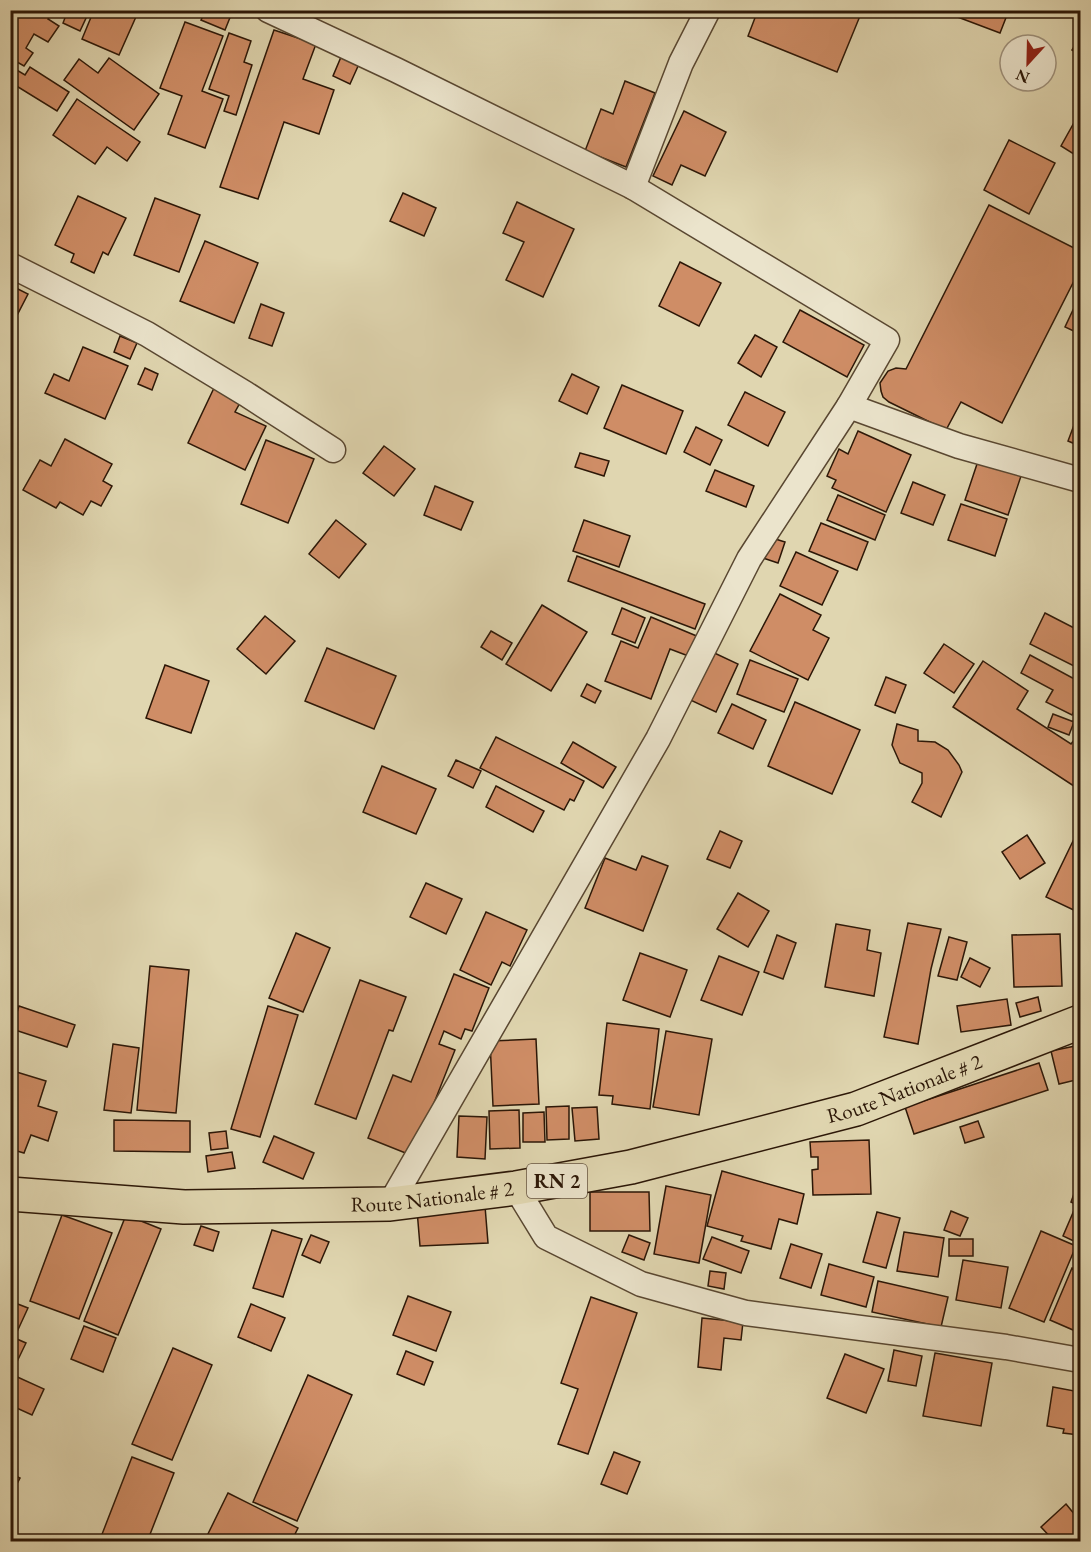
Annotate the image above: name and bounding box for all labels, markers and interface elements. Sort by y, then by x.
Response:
north arrow [998,33,1058,93]
text: N [1013,64,1033,89]
street label: Route Nationale # 2 [824,1047,986,1129]
road number: RN 2 [527,1164,587,1198]
street label: Route Nationale # 2 [350,1174,515,1218]

